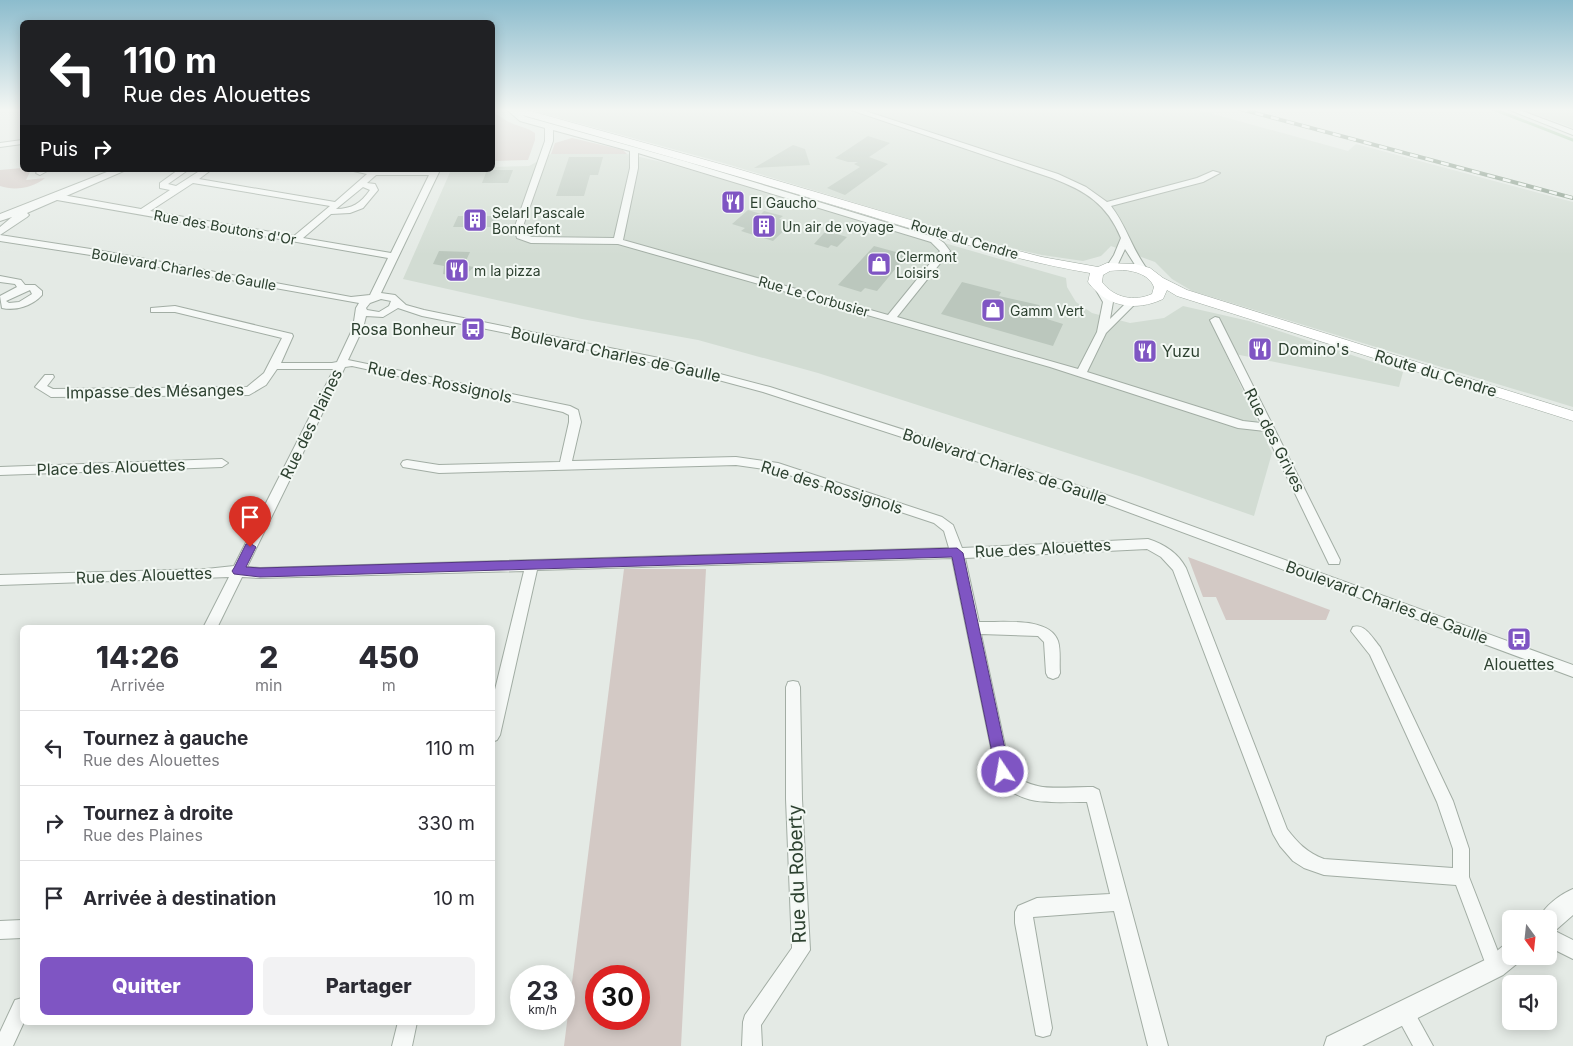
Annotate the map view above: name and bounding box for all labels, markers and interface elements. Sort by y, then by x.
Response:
text: 110 m [123,39,217,81]
icon: left [40,40,105,105]
text: Rue des Alouettes [123,81,311,107]
icon: right [88,135,116,163]
text: Puis [40,138,78,161]
restaurant icon: El Gaucho [720,189,746,215]
place label: El Gaucho [750,194,817,211]
place label: Selarl Pascale Bonnefont [492,204,585,237]
street label: Rue des Boutons d'Or [152,206,298,248]
building icon: Selarl Pascale Bonnefont [462,207,488,233]
building icon: Un air de voyage [751,213,777,239]
street label: Route du Cendre [909,215,1021,263]
place label: Un air de voyage [782,218,894,235]
street label: Boulevard Charles de Gaulle [90,244,278,294]
place label: Clermont Loisirs [896,248,957,281]
shop icon: Clermont Loisirs [866,251,892,277]
restaurant icon: m la pizza [444,257,470,283]
place label: m la pizza [474,262,541,279]
street label: Rue Le Corbusier [757,272,871,320]
shop icon: Gamm Vert [980,297,1006,323]
place label: Gamm Vert [1010,302,1084,319]
bus stop icon: Rosa Bonheur [460,316,486,342]
place label: Rosa Bonheur [351,319,456,339]
street label: Boulevard Charles de Gaulle [509,322,723,386]
restaurant icon: Domino's [1247,336,1273,362]
restaurant icon: Yuzu [1132,338,1158,364]
place label: Domino's [1278,339,1349,359]
place label: Yuzu [1162,341,1200,361]
street label: Route du Cendre [1372,345,1500,401]
street label: Rue des Rossignols [366,357,514,407]
street label: Rue des Plaines [276,366,346,482]
street label: Impasse des Mésanges [66,379,244,403]
street label: Rue des Grives [1240,385,1310,495]
street label: Boulevard Charles de Gaulle [900,423,1110,509]
street label: Place des Alouettes [36,454,186,480]
street label: Rue des Rossignols [759,456,905,518]
pin [229,496,271,547]
icon: arrive [236,503,264,531]
street label: Rue des Alouettes [974,534,1112,562]
street label: Boulevard Charles de Gaulle [1283,556,1491,648]
street label: Rue des Alouettes [75,563,213,587]
bus stop icon: Alouettes [1506,626,1532,652]
text: 14:26 [96,639,179,675]
text: 2 [259,639,278,675]
text: 450 [358,639,419,675]
place label: Alouettes [1484,654,1555,674]
text: Arrivée [110,675,165,695]
text: min [255,675,282,695]
text: m [382,675,396,695]
text: Tournez à gauche [83,727,248,750]
icon: left [40,734,68,762]
text: 110 m [426,737,475,760]
position arrow [976,745,1028,797]
text: Rue des Alouettes [83,750,220,770]
text: Tournez à droite [83,802,233,825]
street label: Rue du Roberty [783,804,811,944]
icon: right [40,809,68,837]
text: 330 m [418,812,475,835]
text: Rue des Plaines [83,825,203,845]
icon: arrive [40,884,68,912]
text: Arrivée à destination [83,887,276,910]
text: 10 m [433,887,475,910]
north arrow [1502,910,1558,965]
map controls [1502,910,1557,1030]
button: Quitter [40,957,253,1015]
button: Partager [263,957,475,1015]
speed limit sign: 30 [585,965,650,1030]
button: sound [1502,975,1557,1030]
text: 23 [527,976,558,1006]
text: km/h [528,1002,557,1017]

